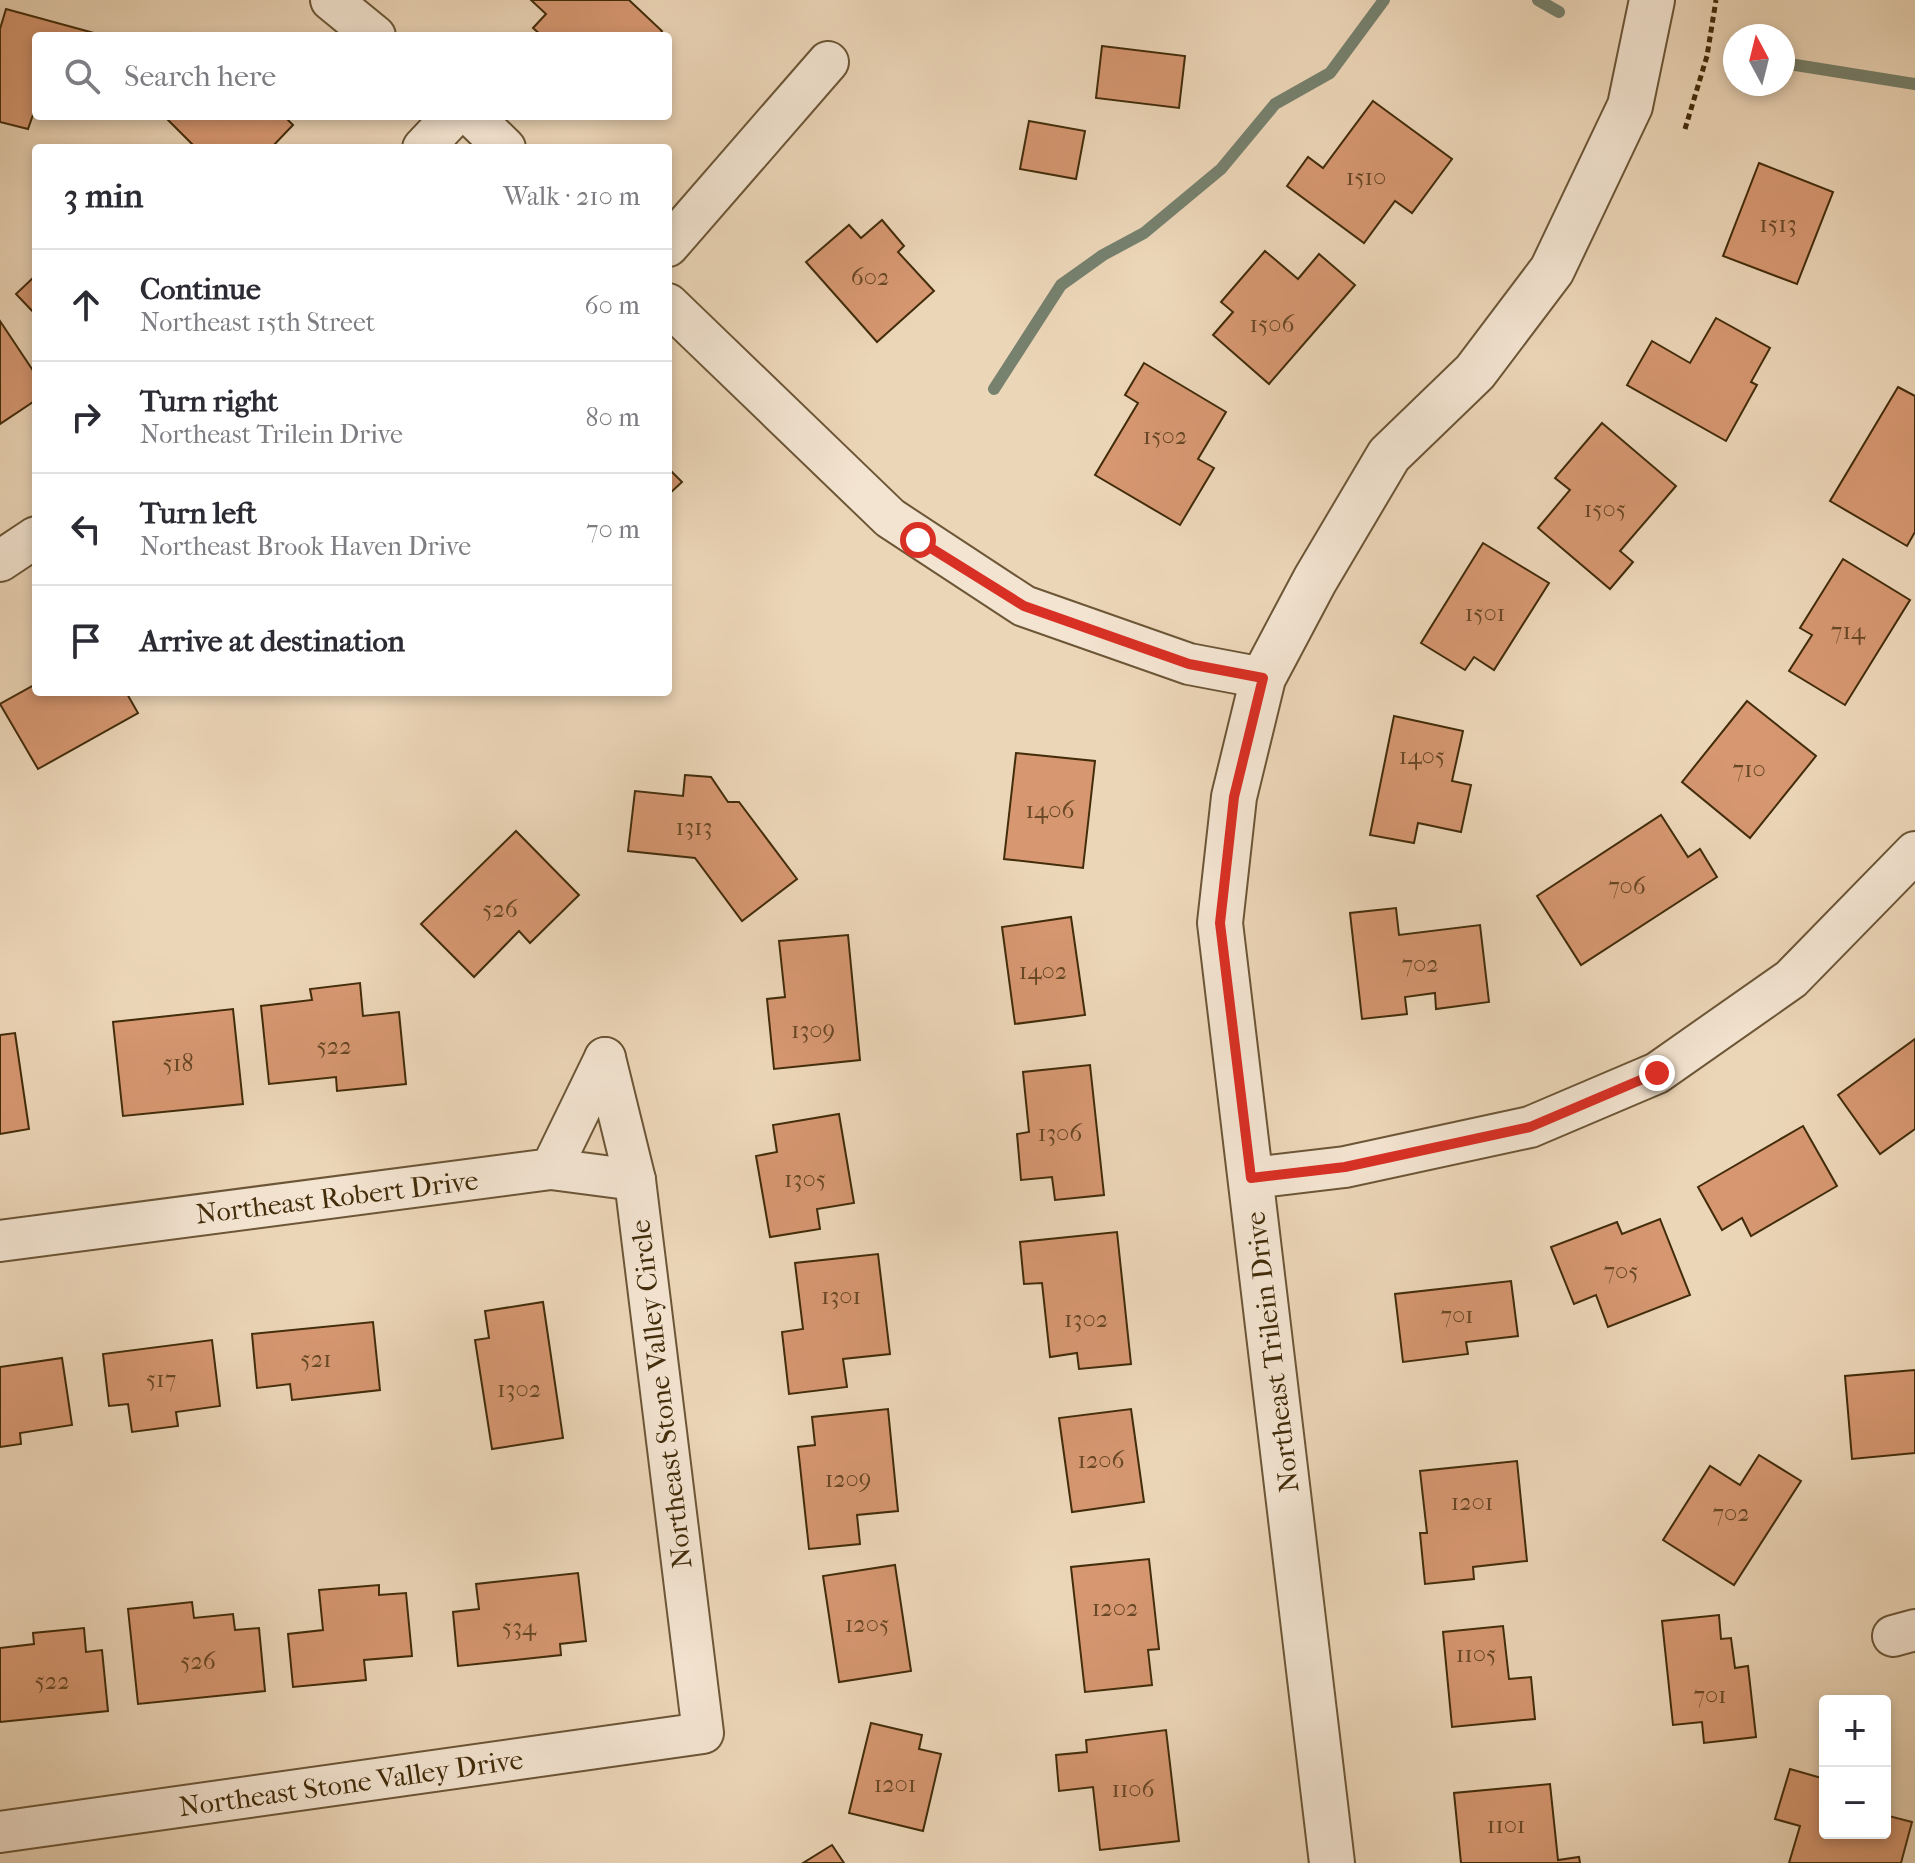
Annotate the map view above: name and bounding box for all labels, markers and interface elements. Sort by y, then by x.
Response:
north arrow [1723,24,1795,96]
search box [32,32,672,120]
icon: search [60,54,104,98]
text: Search here [124,59,276,94]
house number: 1510 [1346,163,1386,191]
text: 3 min [64,176,143,216]
text: Walk · 210 m [503,181,640,212]
house number: 1513 [1759,210,1797,238]
house number: 602 [851,263,889,291]
text: Continue [140,272,261,307]
icon: ahead [64,283,108,327]
text: 60 m [584,290,640,321]
text: Northeast 15th Street [140,307,375,338]
house number: 1506 [1250,310,1296,338]
text: Turn right [140,384,278,419]
icon: right [64,395,108,439]
text: 80 m [585,402,640,433]
text: Northeast Trilein Drive [140,419,403,450]
house number: 1502 [1143,422,1187,450]
house number: 1505 [1584,495,1626,523]
text: Turn left [140,496,257,531]
icon: left [64,507,108,551]
text: 70 m [586,514,640,545]
route start [900,522,936,558]
text: Northeast Brook Haven Drive [140,531,471,562]
house number: 1501 [1465,599,1505,627]
house number: 714 [1831,617,1866,645]
icon: arrive [64,619,108,663]
text: Arrive at destination [140,624,405,659]
house number: 1405 [1399,742,1445,770]
house number: 710 [1732,755,1766,783]
house number: 1406 [1026,796,1075,824]
house number: 1313 [676,813,712,841]
house number: 706 [1608,872,1647,900]
house number: 526 [482,895,519,923]
house number: 702 [1401,950,1439,978]
house number: 1402 [1019,957,1067,985]
house number: 1309 [791,1016,835,1044]
house number: 522 [316,1032,352,1060]
house number: 518 [163,1049,194,1077]
route end [1639,1055,1675,1091]
house number: 1306 [1038,1119,1083,1147]
street label: Northeast Robert Drive [194,1163,480,1231]
house number: 1305 [784,1165,826,1193]
street label: Northeast Trilein Drive [1238,1209,1306,1494]
street label: Northeast Stone Valley Circle [623,1217,699,1570]
house number: 705 [1603,1257,1639,1285]
house number: 1301 [821,1282,861,1310]
house number: 701 [1440,1301,1474,1329]
house number: 1302 [1064,1305,1108,1333]
house number: 521 [300,1345,332,1373]
house number: 517 [146,1365,176,1393]
house number: 1302 [497,1375,541,1403]
house number: 1206 [1077,1446,1126,1474]
house number: 1209 [825,1465,871,1493]
house number: 1201 [1451,1488,1493,1516]
house number: 702 [1712,1499,1750,1527]
house number: 1202 [1092,1594,1138,1622]
house number: 1205 [845,1610,889,1638]
house number: 534 [502,1613,537,1641]
house number: 1105 [1456,1640,1496,1668]
house number: 526 [180,1647,217,1675]
house number: 522 [34,1667,70,1695]
house number: 701 [1693,1681,1727,1709]
map controls [1819,1695,1891,1839]
button: + [1819,1695,1891,1767]
street label: Northeast Stone Valley Drive [177,1742,525,1824]
button: − [1819,1767,1891,1839]
house number: 1201 [874,1770,916,1798]
house number: 1106 [1111,1775,1156,1803]
house number: 1101 [1487,1811,1525,1839]

